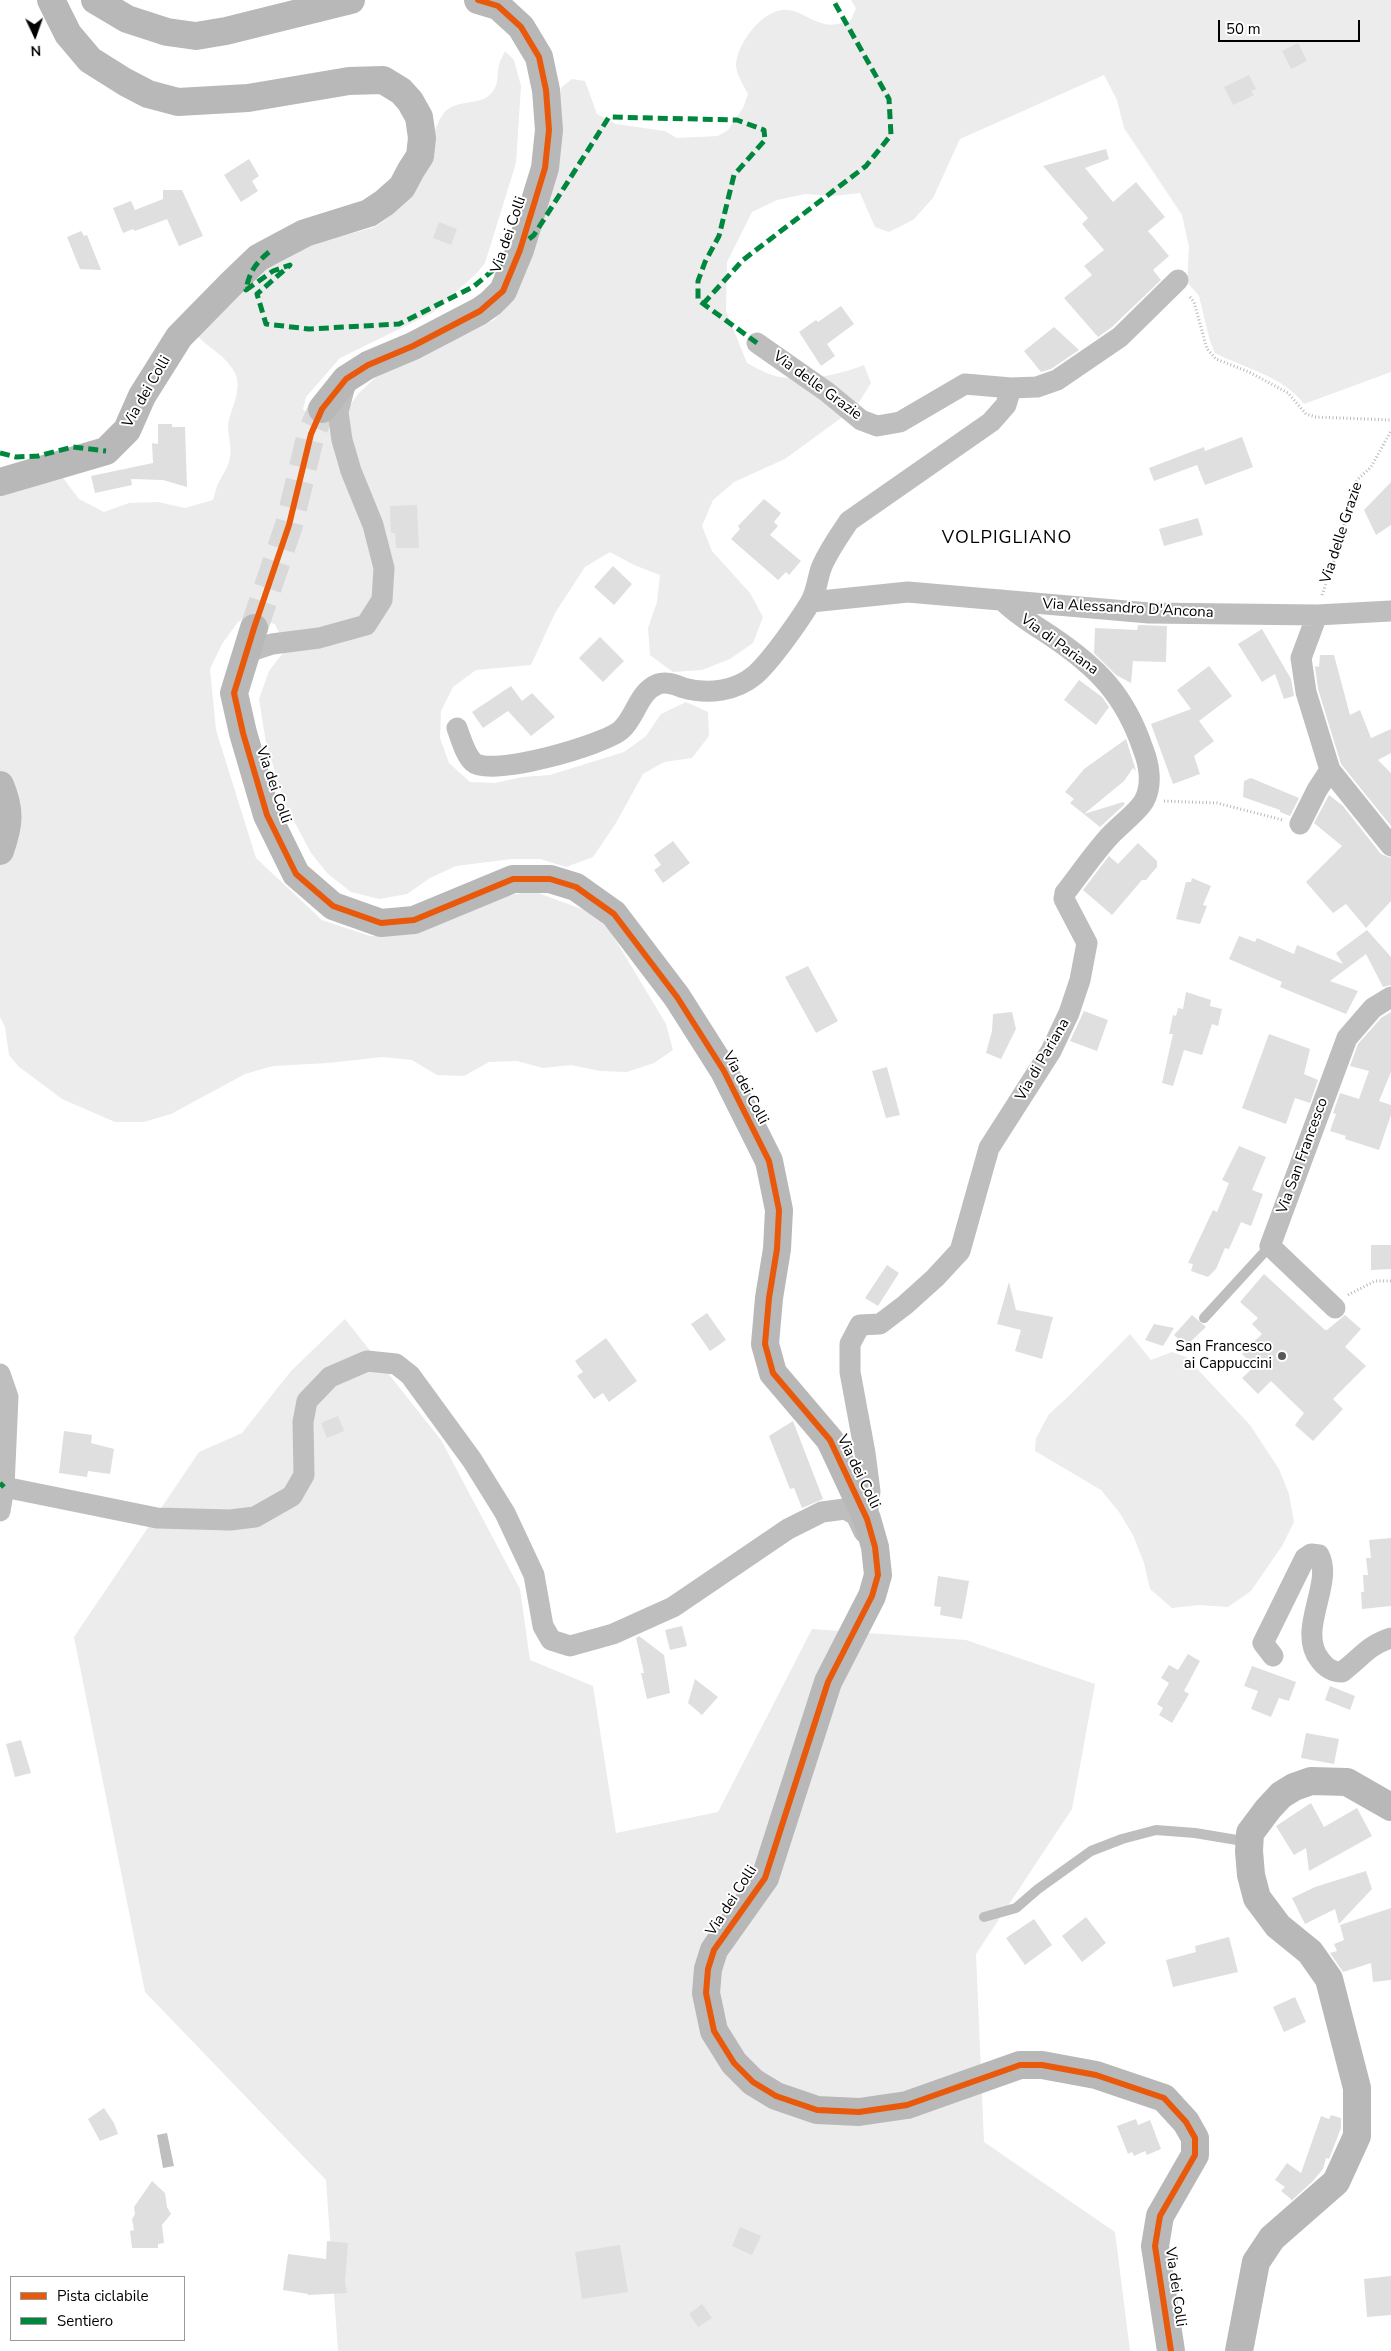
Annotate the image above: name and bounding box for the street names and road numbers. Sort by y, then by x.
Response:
street label: Via dei Colli [487,194,531,276]
street label: Via delle Grazie [769,348,865,424]
street label: Via dei Colli [119,353,175,431]
street label: Via delle Grazie [1317,480,1367,586]
street label: Via Alessandro D'Ancona [1042,596,1214,622]
street label: Via di Pariana [1016,611,1102,679]
street label: Via dei Colli [251,744,295,826]
street label: Via di Pariana [1012,1016,1074,1104]
street label: Via dei Colli [718,1048,772,1128]
street label: Via San Francesco [1274,1096,1332,1216]
street label: Via dei Colli [832,1432,884,1512]
street label: Via dei Colli [703,1863,761,1939]
street label: Via dei Colli [1161,2246,1189,2328]

